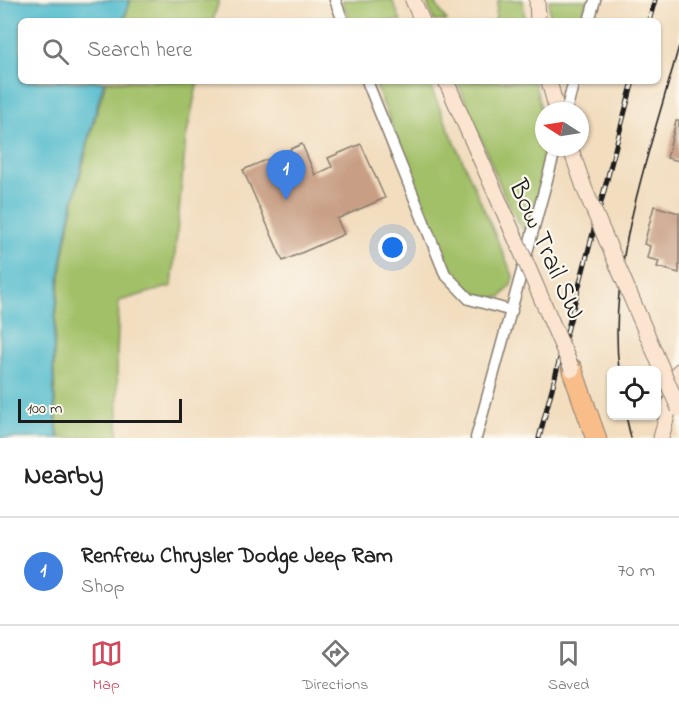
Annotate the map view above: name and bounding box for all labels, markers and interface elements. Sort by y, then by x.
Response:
search box [18,18,661,84]
icon: search [39,35,72,68]
text: Search here [87,35,192,67]
north arrow [535,102,589,156]
pin: 1 [266,150,306,200]
street label: Bow Trail SW [497,173,594,326]
your location [378,233,407,262]
map controls [607,366,661,420]
button: locate [607,366,661,420]
scale bar [18,396,182,424]
text: 100 m [27,397,62,421]
text: Nearby [24,458,103,496]
text: Renfrew Chrysler Dodge Jeep Ram [81,541,393,573]
text: 1 [40,557,47,586]
text: 70 m [618,557,655,586]
text: Shop [81,573,125,602]
tab: Map [90,637,123,697]
tab: Directions [302,637,368,697]
tab: Saved [548,637,589,697]

